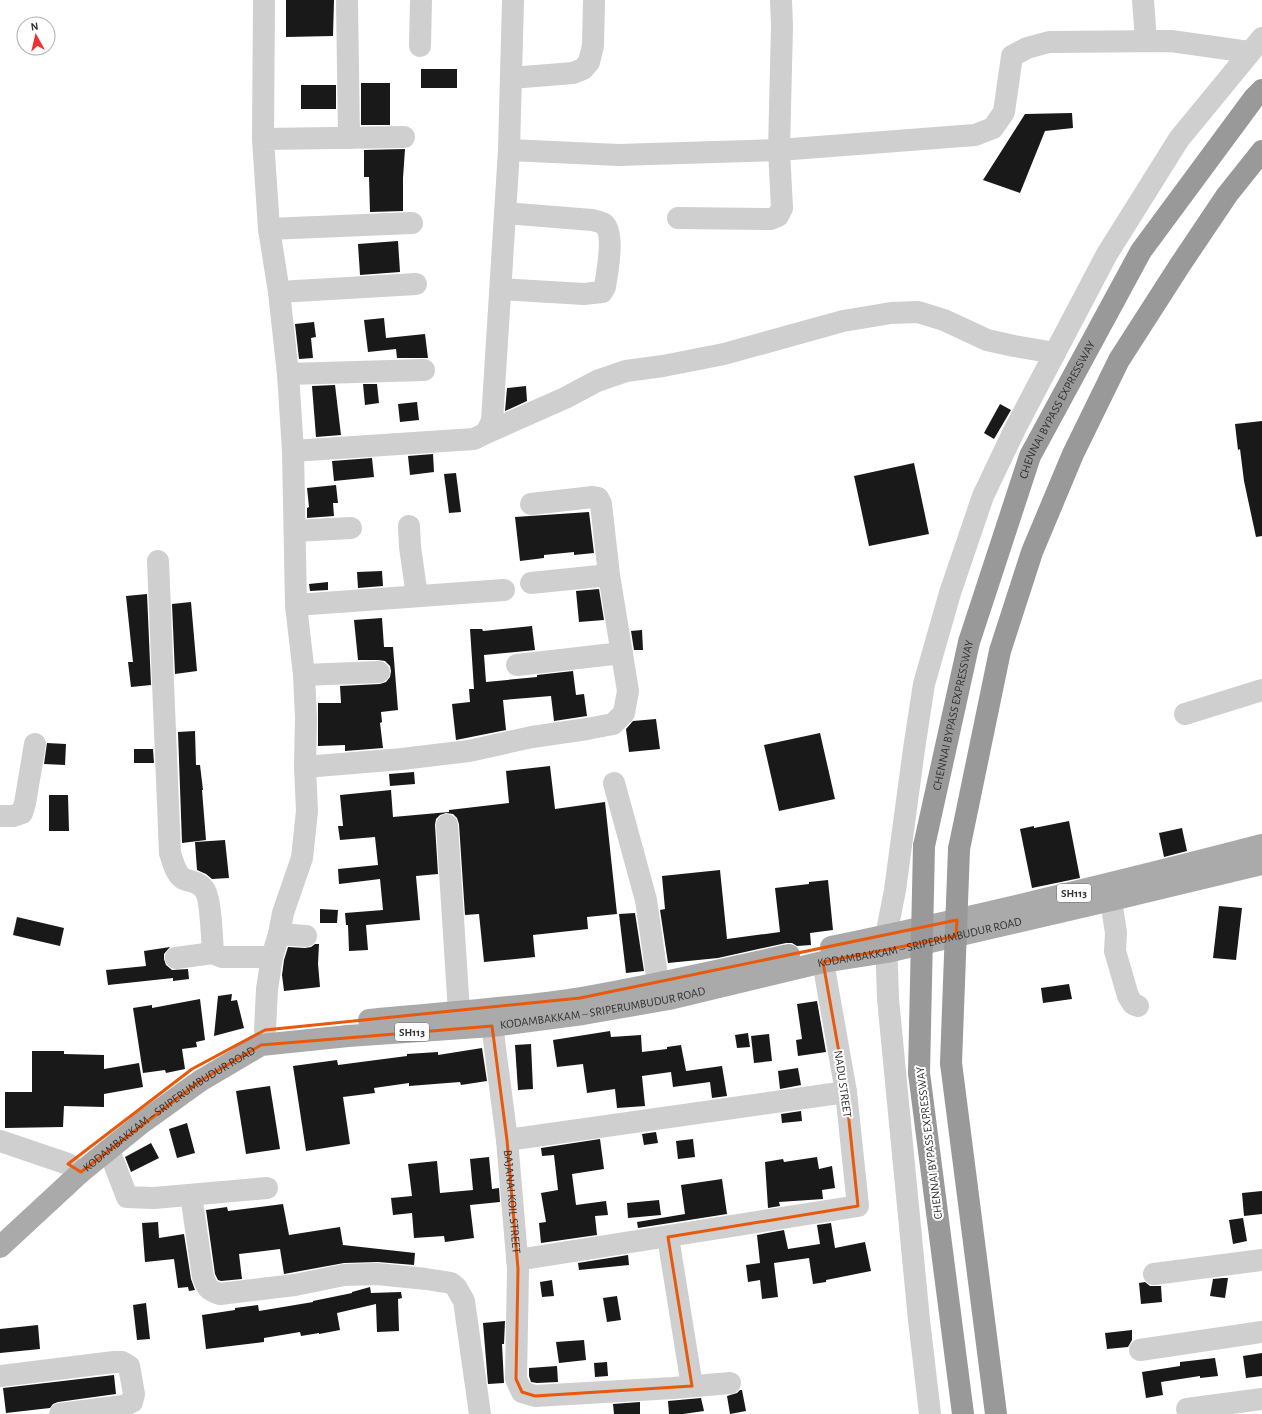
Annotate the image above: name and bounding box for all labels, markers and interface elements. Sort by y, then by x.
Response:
north arrow [16,16,56,56]
text: N [30,21,39,33]
street label: CHENNAI BYPASS EXPRESSWAY [1017,338,1098,480]
street label: CHENNAI BYPASS EXPRESSWAY [930,638,975,791]
road number: SH113 [1057,884,1091,902]
street label: KODAMBAKKAM – SRIPERUMBUDUR ROAD [816,915,1023,969]
street label: KODAMBAKKAM – SRIPERUMBUDUR ROAD [499,984,707,1031]
road number: SH113 [395,1023,429,1041]
street label: KODAMBAKKAM – SRIPERUMBUDUR ROAD [81,1044,257,1174]
street label: NADU STREET [832,1050,854,1119]
street label: CHENNAI BYPASS EXPRESSWAY [914,1065,944,1220]
street label: BAJANAI KOIL STREET [502,1149,523,1254]

